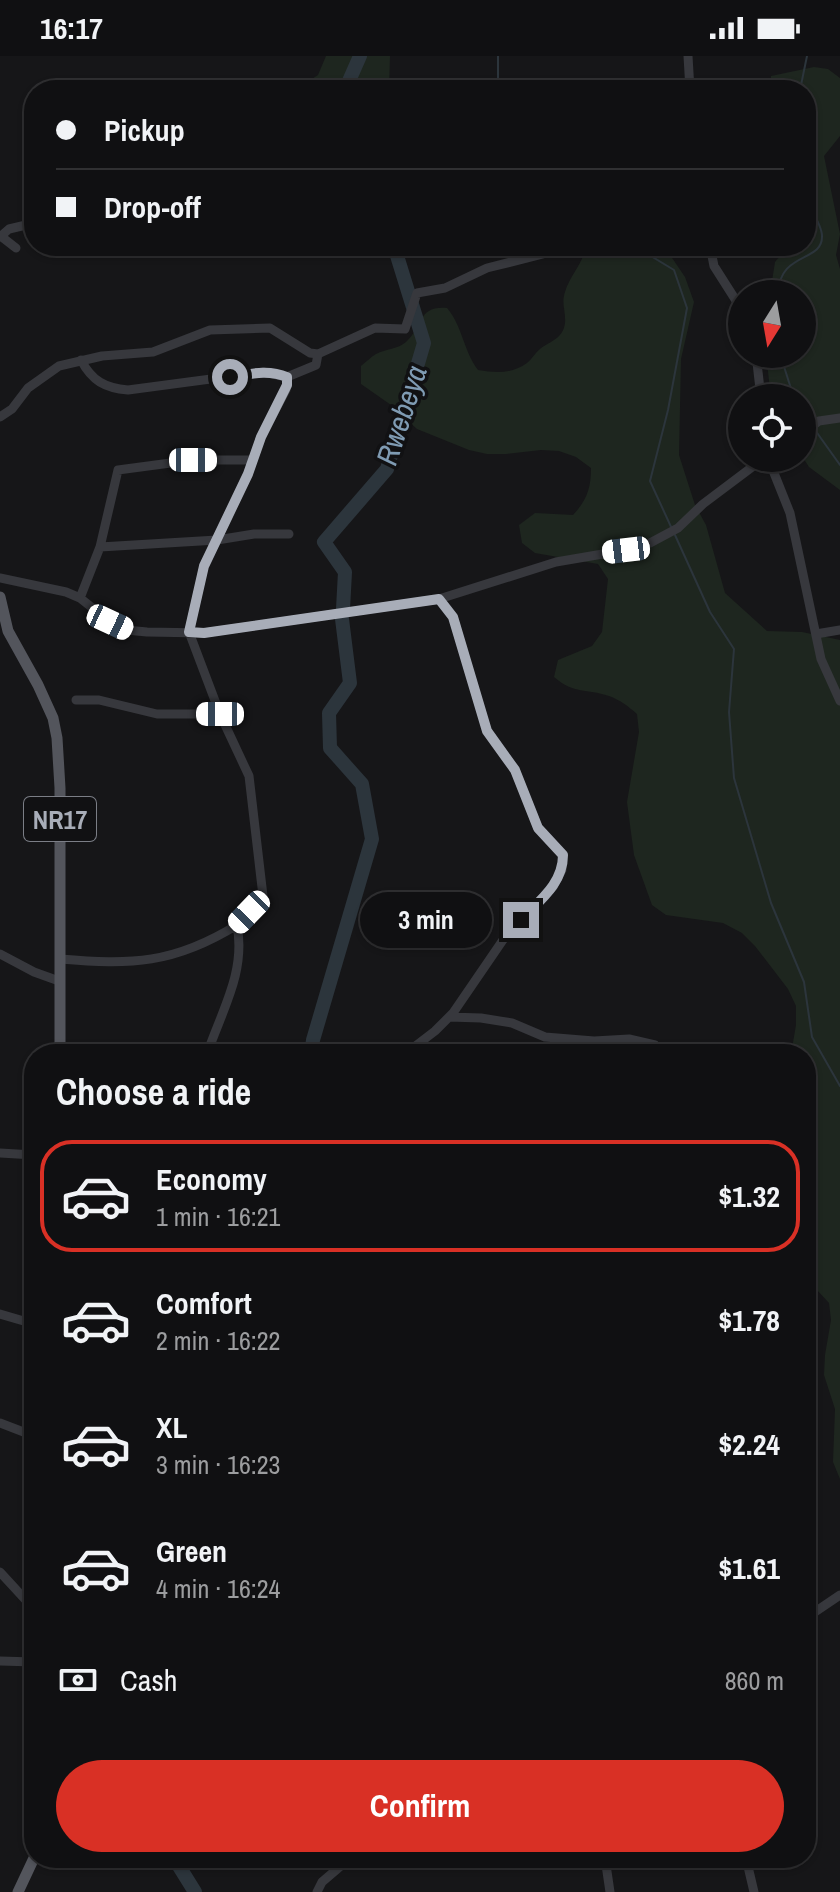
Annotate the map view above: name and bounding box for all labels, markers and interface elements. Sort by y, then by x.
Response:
text: 16:17 [40,8,103,48]
text: Pickup [104,110,185,150]
text: Drop-off [104,187,201,227]
north arrow [728,280,816,368]
map controls [728,280,816,472]
route start [212,359,248,395]
water label: Rwebeya [366,360,436,470]
button: locate [728,384,816,472]
car [169,448,217,472]
car [601,535,651,565]
car [83,601,137,643]
car [196,702,244,726]
road number: NR17 [24,797,96,841]
car [224,886,274,938]
callout: 3 min [361,892,493,948]
text: 3 min [398,902,454,937]
route end [503,902,539,938]
text: Choose a ride [56,1068,251,1116]
text: Economy [156,1159,267,1199]
icon: car [60,1160,132,1232]
text: $1.32 [718,1176,780,1216]
text: 1 min · 16:21 [156,1199,280,1234]
text: Comfort [156,1283,252,1323]
icon: car [60,1284,132,1356]
text: $1.78 [718,1300,780,1340]
text: 2 min · 16:22 [156,1323,280,1358]
text: XL [156,1407,187,1447]
icon: car [60,1408,132,1480]
text: $2.24 [718,1424,780,1464]
text: 3 min · 16:23 [156,1447,280,1482]
text: Green [156,1531,227,1571]
icon: car [60,1532,132,1604]
text: $1.61 [718,1548,780,1588]
text: 4 min · 16:24 [156,1571,280,1606]
icon: cash [56,1658,100,1702]
text: Cash [120,1660,177,1700]
text: 860 m [725,1663,784,1698]
button: Confirm [56,1760,784,1852]

